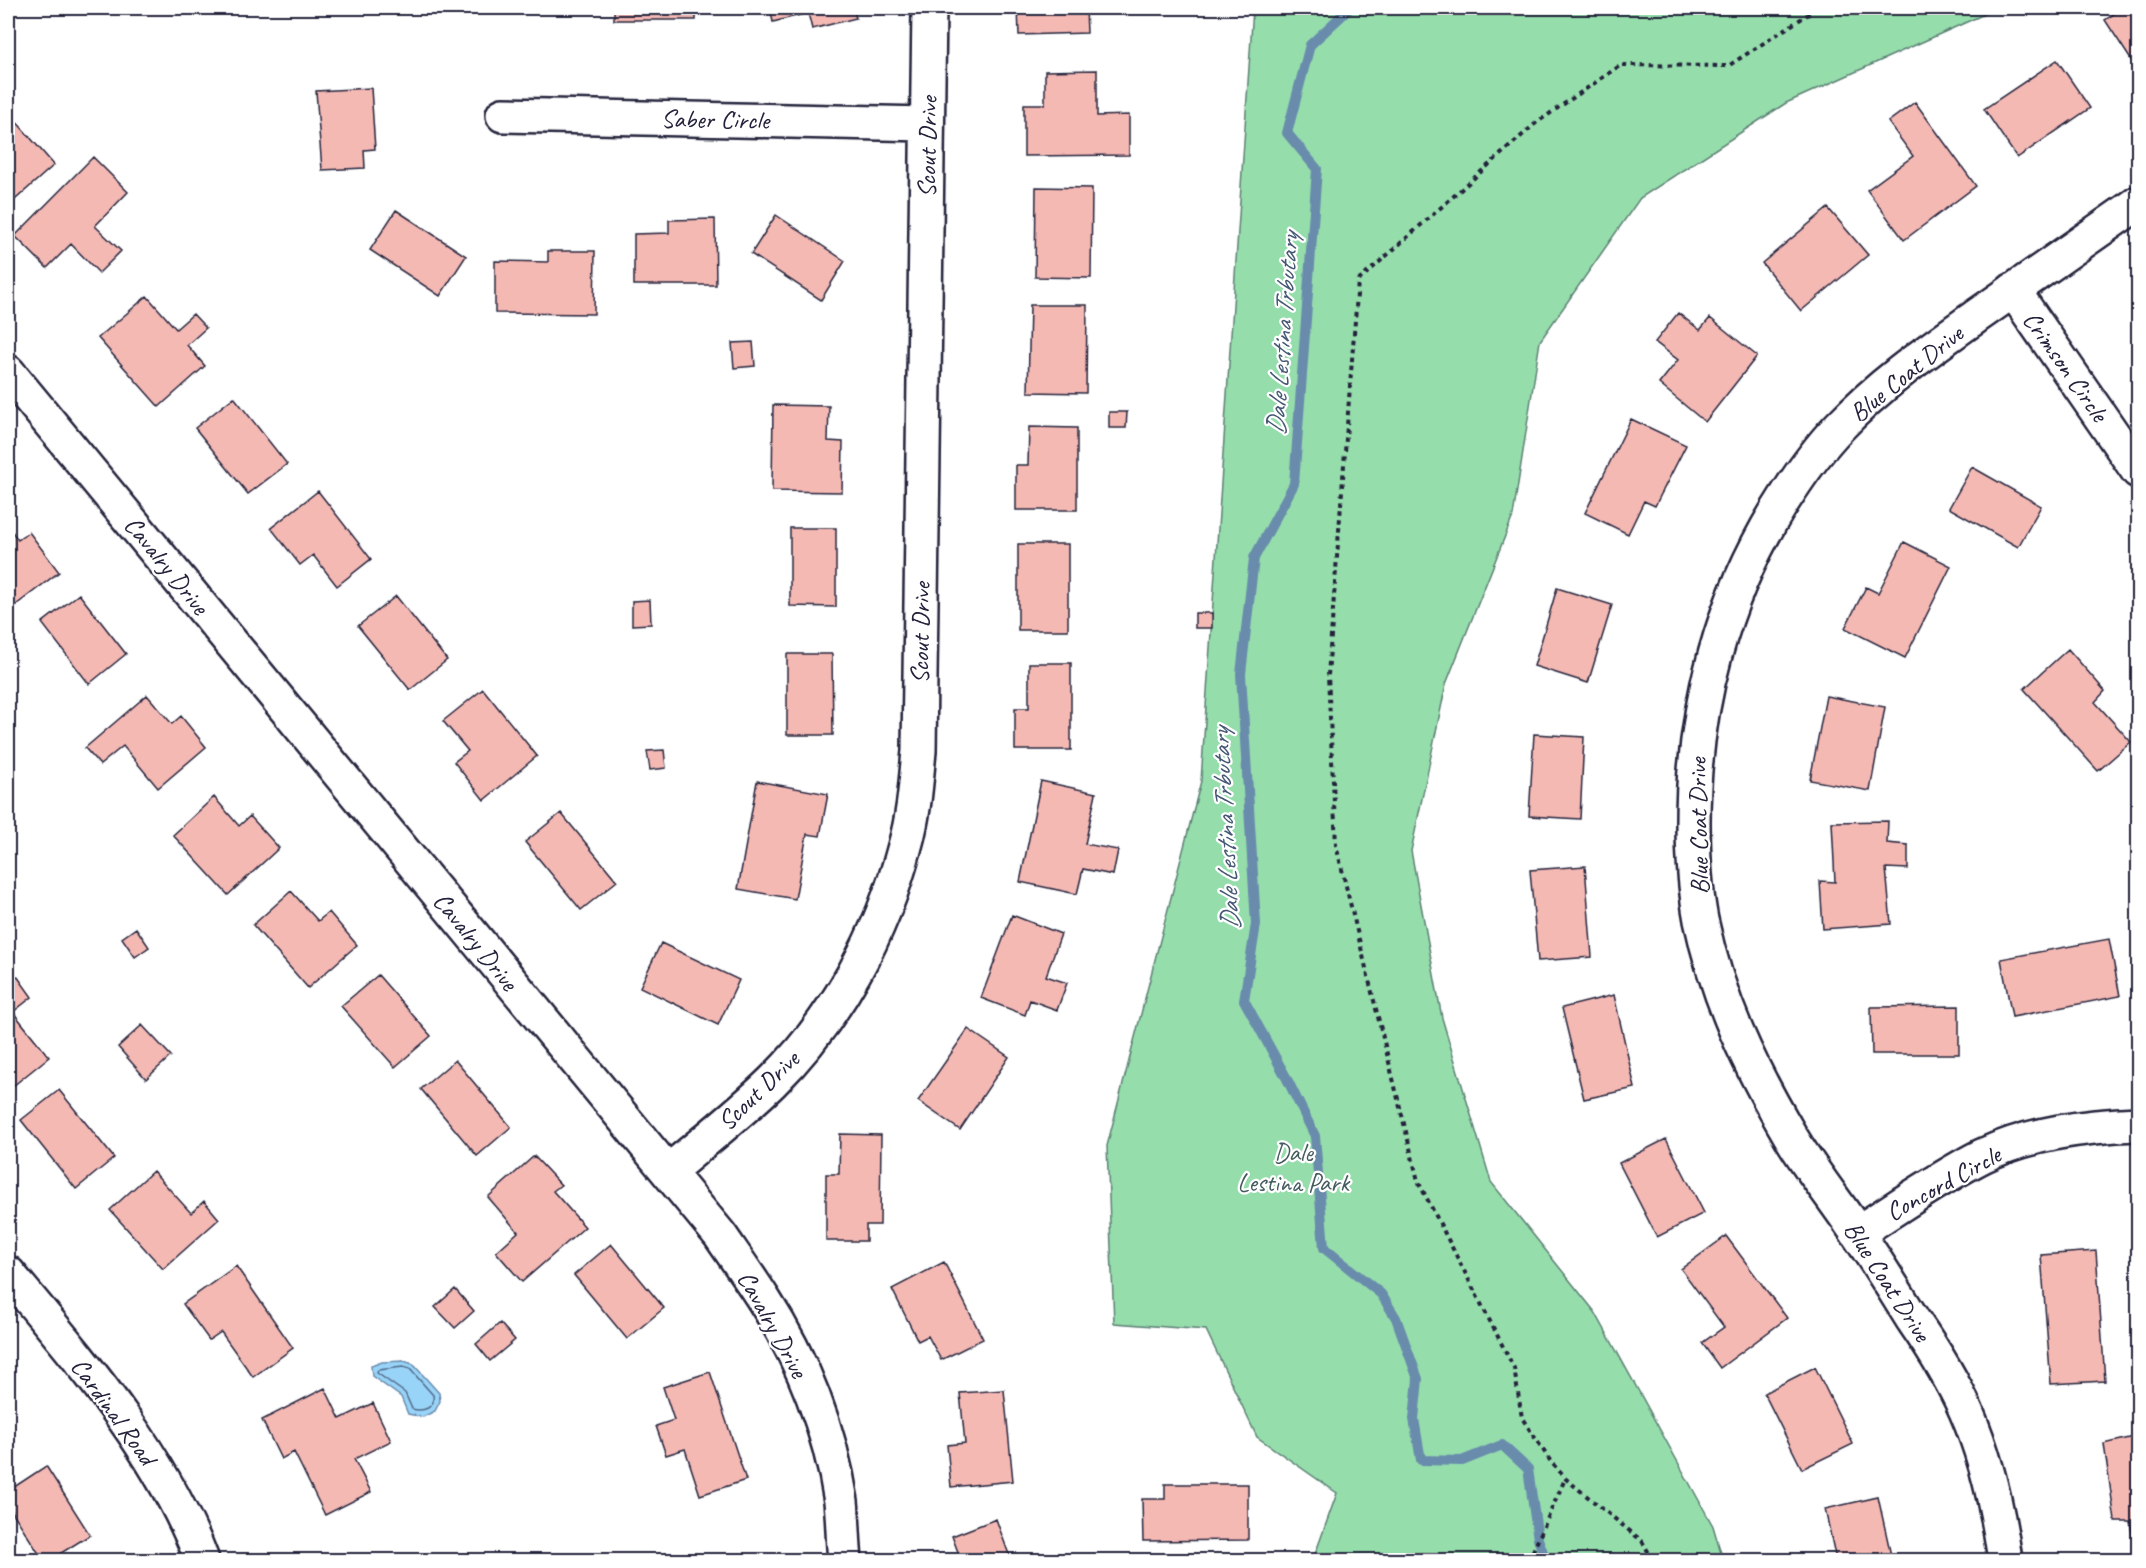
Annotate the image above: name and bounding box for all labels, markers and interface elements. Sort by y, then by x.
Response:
street label: Scout Drive [910,94,945,198]
street label: Saber Circle [661,102,772,137]
water label: Dale Lestina Trbutary [1258,227,1306,436]
street label: Crimson Circle [2015,305,2117,430]
street label: Blue Coat Drive [1843,317,1971,429]
street label: Cavalry Drive [117,509,217,623]
street label: Scout Drive [903,580,938,684]
water label: Dale Lestina Trbutary [1202,722,1247,931]
street label: Blue Coat Drive [1681,756,1716,895]
street label: Cavalry Drive [426,885,526,999]
street label: Scout Drive [710,1042,808,1137]
park label: Dale Lestina Park [1237,1136,1350,1199]
street label: Concord Circle [1880,1137,2009,1229]
street label: Blue Coat Drive [1836,1215,1940,1349]
street label: Cavalry Drive [730,1265,816,1385]
street label: Cardinal Road [64,1351,166,1474]

